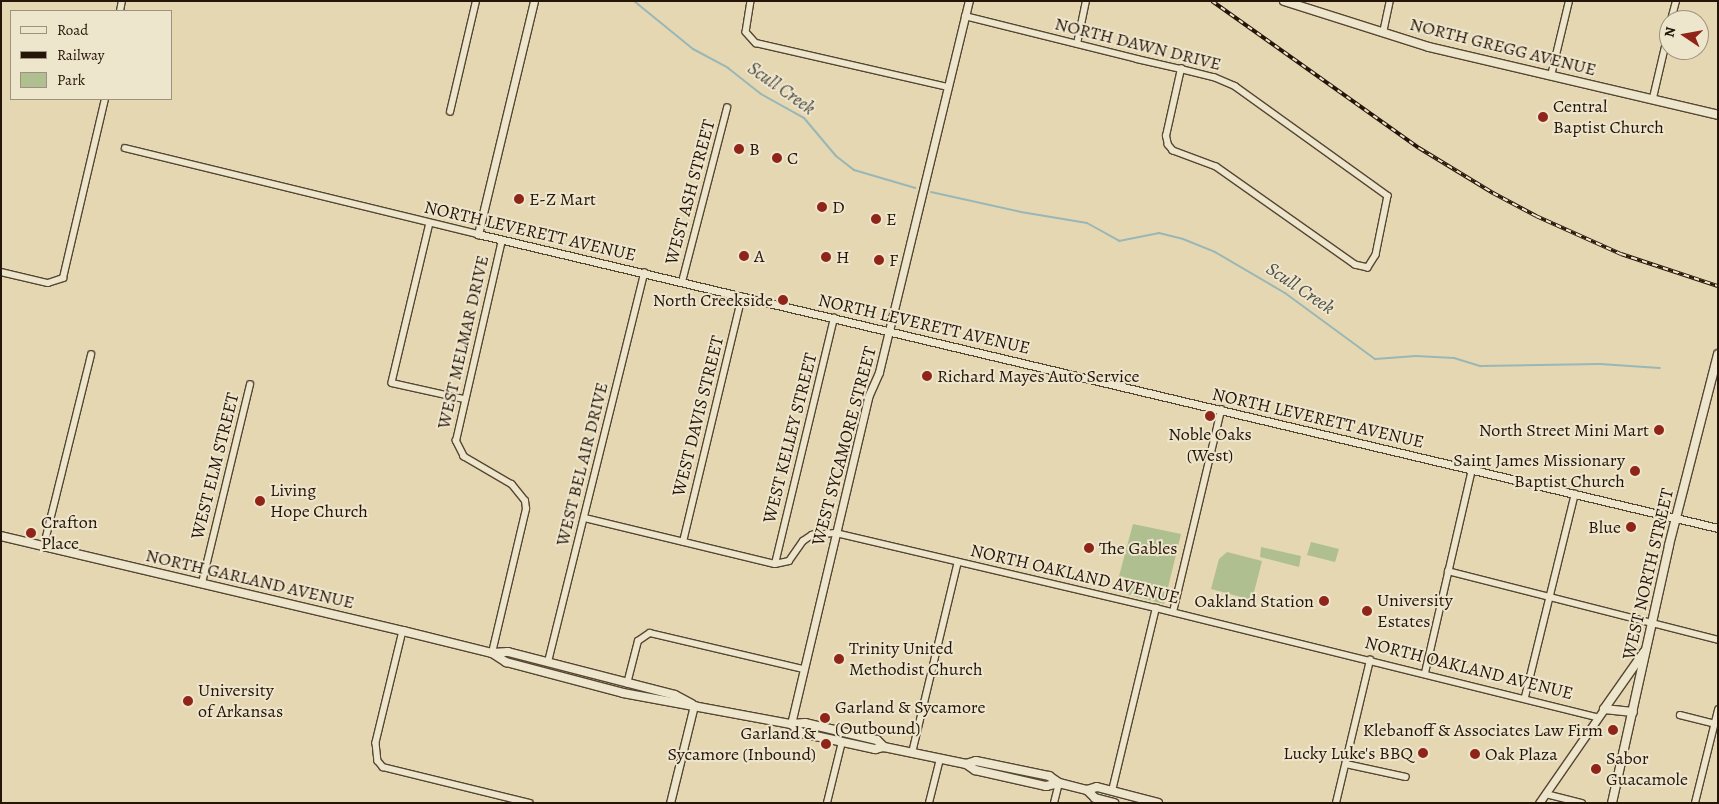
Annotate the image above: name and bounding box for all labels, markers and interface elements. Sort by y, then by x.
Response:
legend [10,10,172,100]
north arrow [1659,10,1709,60]
street label: NORTH DAWN DRIVE [1053,13,1223,75]
street label: NORTH GREGG AVENUE [1408,13,1598,81]
text: Road [57,20,88,40]
text: N [1659,25,1680,39]
text: Railway [57,45,104,65]
water label: Scull Creek [743,57,819,121]
text: Park [57,70,85,90]
place label: Central Baptist Church [1553,96,1664,138]
marker: Central Baptist Church [1537,111,1549,123]
street label: WEST ASH STREET [660,117,720,267]
place label: B [749,138,760,160]
marker: B [733,143,745,155]
place label: C [787,147,798,169]
marker: C [771,152,783,164]
place label: E-Z Mart [529,188,596,210]
marker: E-Z Mart [513,193,525,205]
street label: NORTH LEVERETT AVENUE [422,196,638,266]
place label: D [832,196,845,218]
marker: D [816,201,828,213]
place label: E [886,208,897,230]
marker: E [870,213,882,225]
place label: A [754,245,765,267]
place label: H [836,246,850,268]
place label: F [889,249,898,271]
marker: A [738,250,750,262]
marker: H [820,251,832,263]
street label: WEST MELMAR DRIVE [433,253,493,431]
marker: F [873,254,885,266]
water label: Scull Creek [1262,258,1338,320]
place label: North Creekside [653,289,773,311]
street label: NORTH LEVERETT AVENUE [816,289,1032,359]
marker: North Creekside [777,294,789,306]
street label: WEST DAVIS STREET [668,334,728,498]
street label: WEST SYCAMORE STREET [807,344,881,548]
street label: WEST KELLEY STREET [758,351,822,525]
place label: Richard Mayes Auto Service [937,365,1139,387]
marker: Richard Mayes Auto Service [921,370,933,382]
street label: WEST BEL AIR DRIVE [551,380,613,548]
street label: NORTH LEVERETT AVENUE [1210,383,1426,453]
street label: WEST ELM STREET [186,390,244,542]
marker: Noble Oaks (West) [1204,410,1216,422]
place label: North Street Mini Mart [1479,419,1649,441]
place label: Noble Oaks (West) [1168,424,1252,466]
marker: North Street Mini Mart [1653,424,1665,436]
place label: Saint James Missionary Baptist Church [1453,450,1625,492]
marker: Saint James Missionary Baptist Church [1629,465,1641,477]
place label: Living Hope Church [270,480,368,522]
street label: WEST NORTH STREET [1618,486,1678,662]
marker: Living Hope Church [254,495,266,507]
place label: Crafton Place [41,512,98,554]
place label: Blue [1588,516,1621,538]
marker: Blue [1625,521,1637,533]
marker: Crafton Place [25,527,37,539]
place label: The Gables [1099,537,1177,559]
street label: NORTH OAKLAND AVENUE [968,539,1182,609]
marker: The Gables [1083,542,1095,554]
street label: NORTH GARLAND AVENUE [144,544,356,614]
place label: Oakland Station [1195,590,1314,612]
place label: University Estates [1377,590,1453,632]
marker: Oakland Station [1318,595,1330,607]
marker: University Estates [1361,605,1373,617]
street label: NORTH OAKLAND AVENUE [1363,632,1575,704]
place label: Trinity United Methodist Church [849,638,983,681]
marker: Trinity United Methodist Church [833,653,845,665]
place label: University of Arkansas [198,680,283,722]
marker: University of Arkansas [182,695,194,707]
place label: Garland & Sycamore (Outbound) [835,697,986,740]
marker: Garland & Sycamore (Outbound) [819,712,831,724]
place label: Klebanoff & Associates Law Firm [1363,719,1603,741]
place label: Garland & Sycamore (Inbound) [668,723,816,766]
marker: Klebanoff & Associates Law Firm [1607,724,1619,736]
marker: Garland & Sycamore (Inbound) [820,738,832,750]
place label: Lucky Luke's BBQ [1283,742,1413,764]
place label: Oak Plaza [1485,743,1558,765]
marker: Lucky Luke's BBQ [1417,747,1429,759]
marker: Oak Plaza [1469,748,1481,760]
place label: Sabor Guacamole [1606,748,1688,791]
marker: Sabor Guacamole [1590,763,1602,775]

